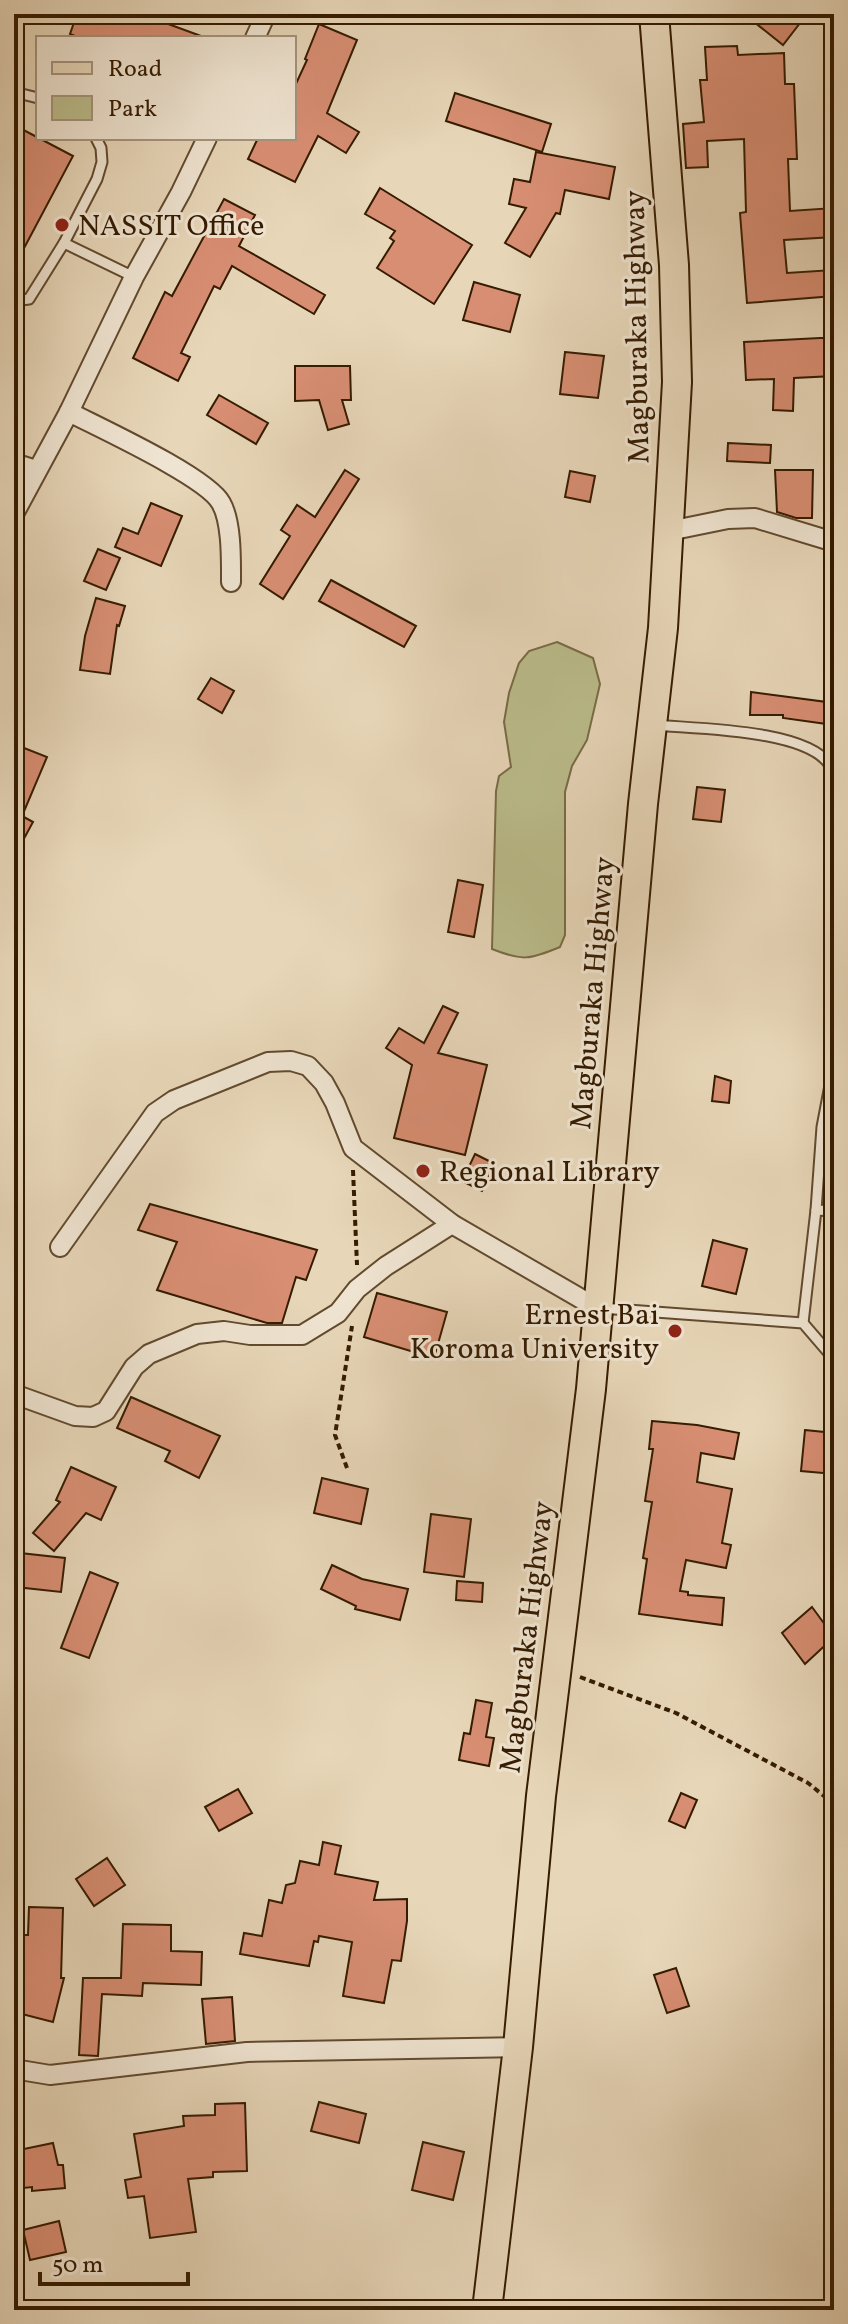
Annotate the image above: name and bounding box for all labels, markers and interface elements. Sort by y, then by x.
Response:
legend [36,36,296,140]
text: Road [108,53,162,87]
text: Park [108,93,157,127]
street label: Magburaka Highway [615,190,661,464]
place label: NASSIT Office [78,206,264,248]
marker: NASSIT Office [53,216,71,234]
street label: Magburaka Highway [561,855,627,1131]
place label: Regional Library [439,1152,660,1194]
marker: Regional Library [414,1162,432,1180]
place label: Ernest Bai Koroma University [410,1295,659,1371]
marker: Ernest Bai Koroma University [666,1322,684,1340]
street label: Magburaka Highway [490,1499,565,1776]
scale bar [40,2236,188,2286]
text: 50 m [52,2249,104,2283]

